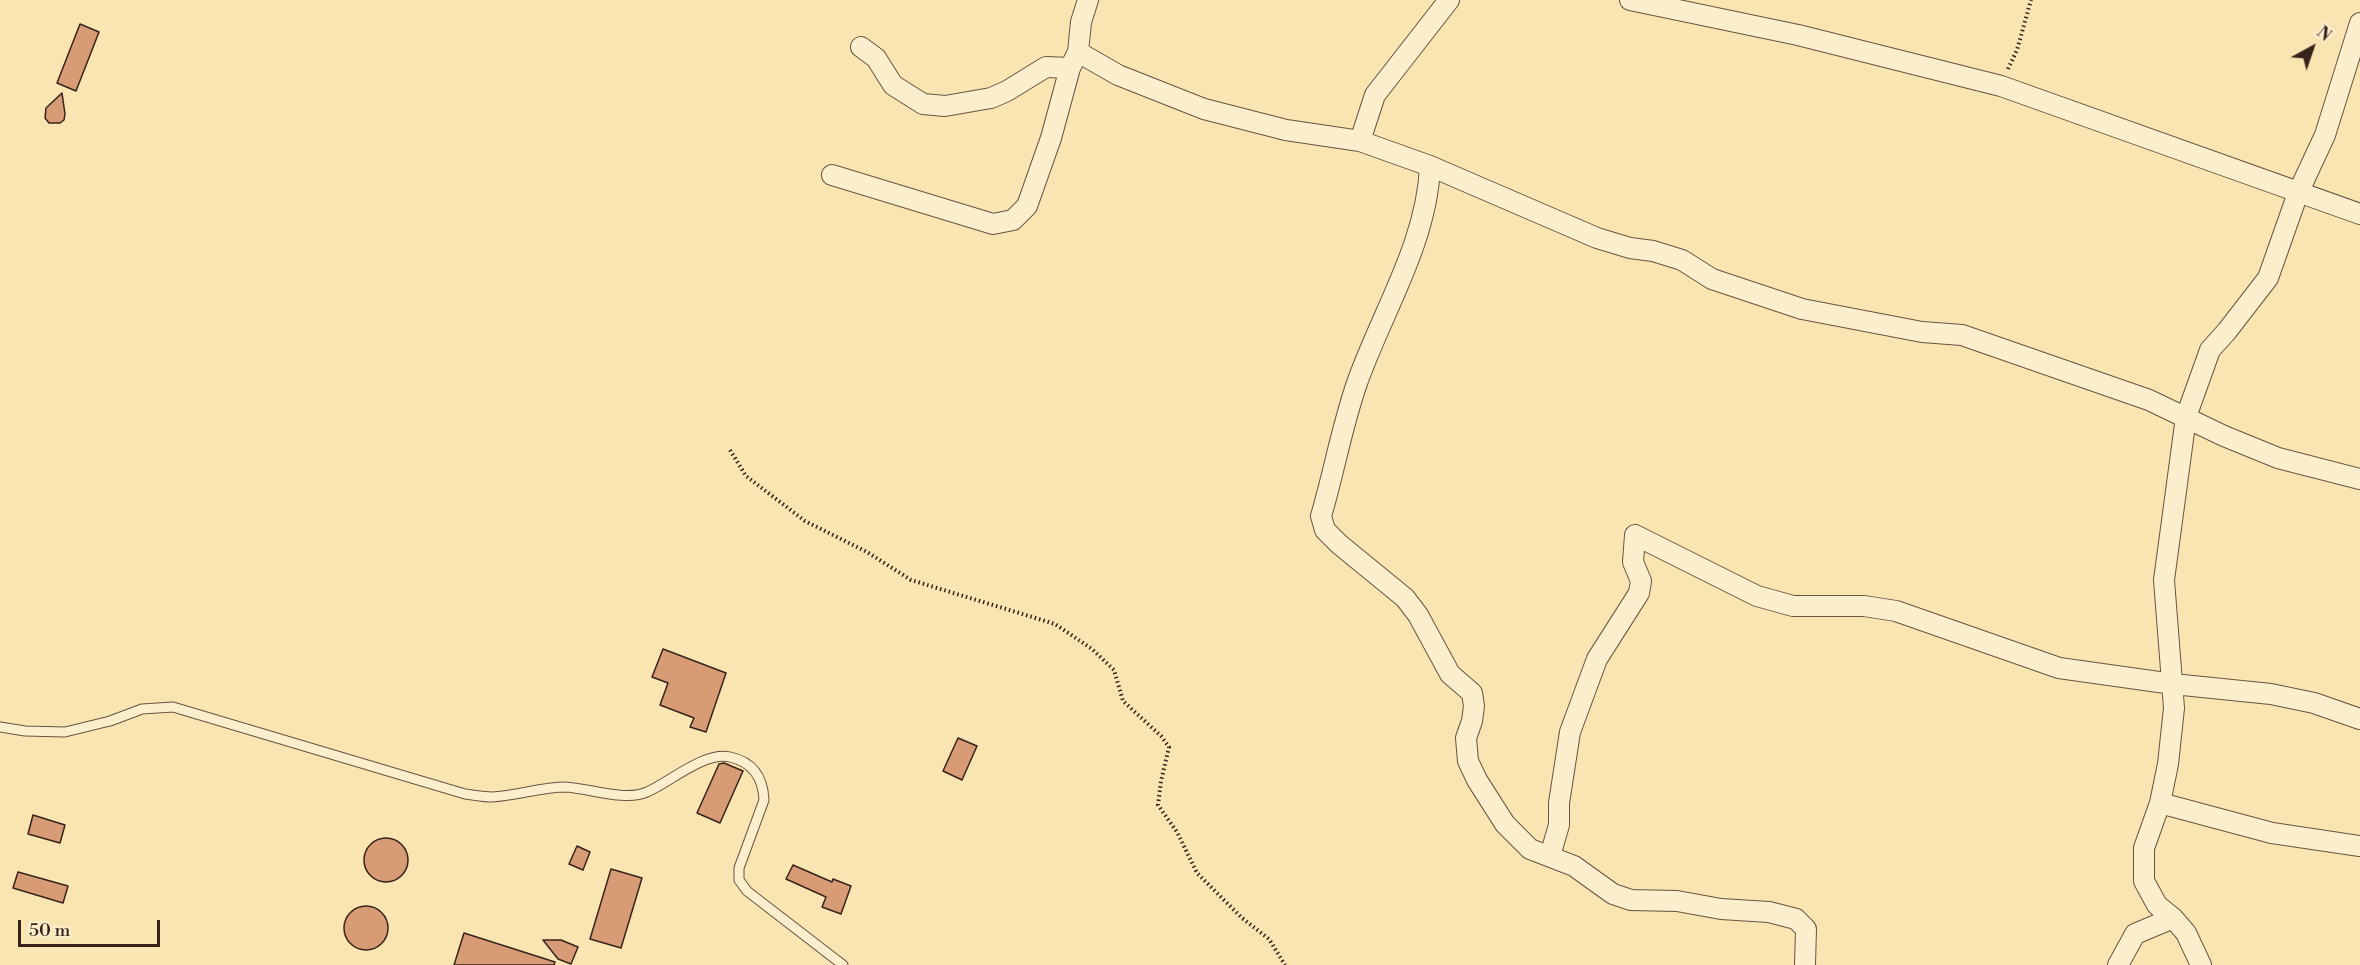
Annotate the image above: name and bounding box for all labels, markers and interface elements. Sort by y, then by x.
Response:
north arrow [2282,18,2342,78]
text: N [2312,22,2335,46]
scale bar [21,908,164,946]
text: 50 m [29,919,70,942]

